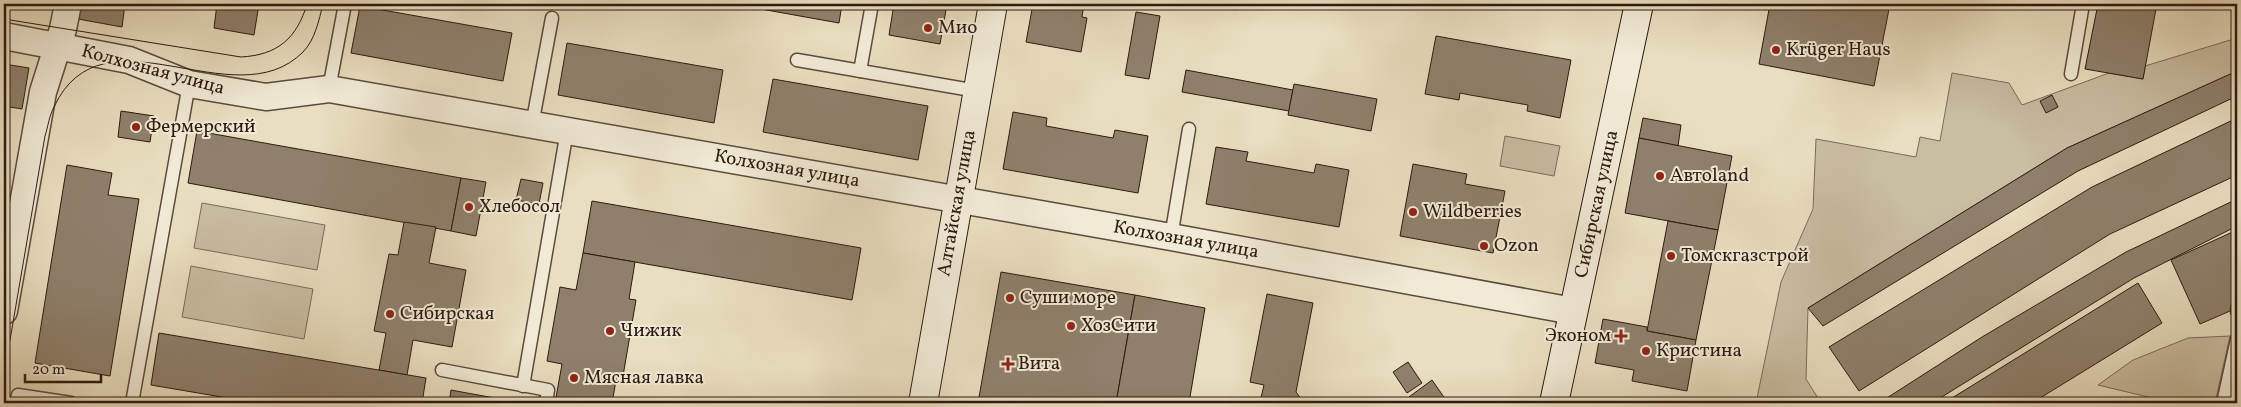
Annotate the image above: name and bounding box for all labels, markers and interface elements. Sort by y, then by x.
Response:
place label: Мио [938,15,977,41]
marker: Мио [922,22,934,34]
place label: Krüger Haus [1786,37,1891,63]
street label: Колхозная улица [78,38,228,102]
marker: Krüger Haus [1770,44,1782,56]
place label: Фермерский [146,114,256,140]
marker: Фермерский [130,121,142,133]
street label: Алтайская улица [931,128,983,278]
street label: Сибирская улица [1569,128,1625,280]
street label: Колхозная улица [712,143,862,195]
place label: Автоland [1670,163,1749,189]
marker: Автоland [1654,170,1666,182]
place label: Хлебосол [479,194,560,220]
place label: Wildberries [1423,199,1522,225]
marker: Хлебосол [463,201,475,213]
marker: Wildberries [1407,206,1419,218]
street label: Колхозная улица [1111,214,1261,266]
place label: Ozon [1494,233,1539,259]
marker: Ozon [1478,240,1490,252]
place label: Томскгазстрой [1681,243,1809,269]
marker: Томскгазстрой [1665,250,1677,262]
place label: Суши море [1020,285,1116,311]
marker: Суши море [1004,292,1016,304]
place label: Сибирская [400,301,495,327]
marker: Сибирская [384,308,396,320]
place label: ХозСити [1081,313,1156,339]
place label: Чижик [620,318,682,344]
marker: ХозСити [1065,320,1077,332]
place label: Эконом [1545,323,1611,349]
marker: Чижик [604,325,616,337]
marker: Эконом [1615,330,1627,342]
place label: Кристина [1656,338,1742,364]
marker: Кристина [1640,345,1652,357]
place label: Вита [1018,351,1060,377]
scale bar [25,352,101,384]
marker: Вита [1002,358,1014,370]
text: 20 m [32,360,65,381]
place label: Мясная лавка [584,365,704,391]
marker: Мясная лавка [568,372,580,384]

